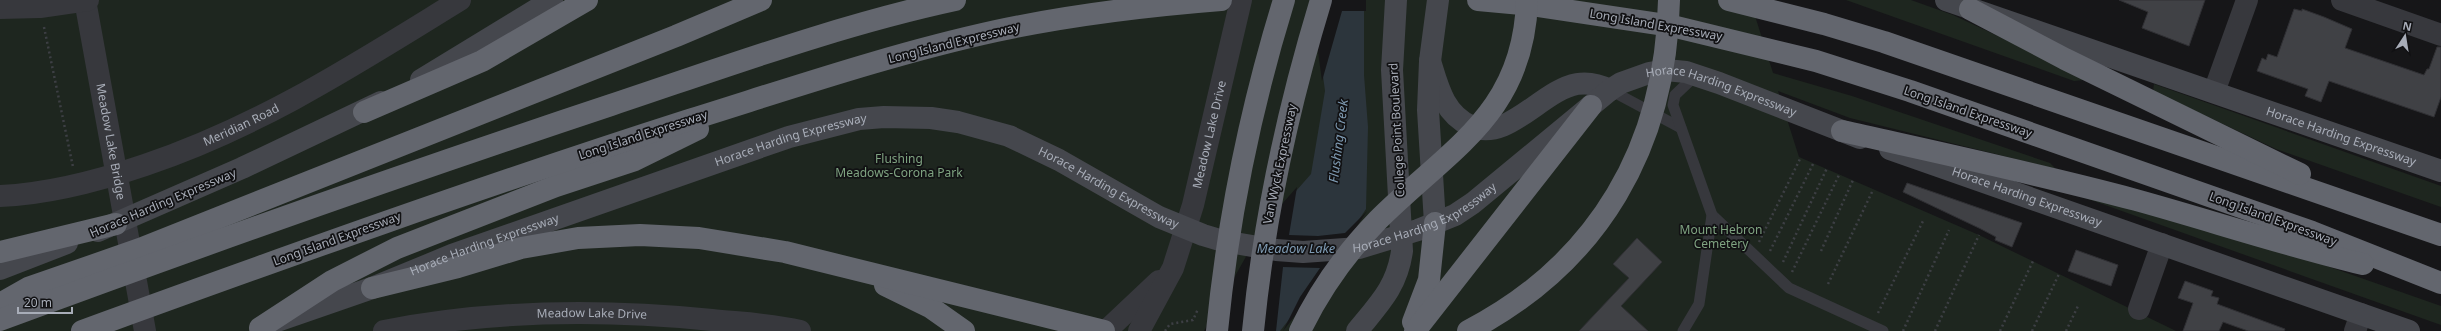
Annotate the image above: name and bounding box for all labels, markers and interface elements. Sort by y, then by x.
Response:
street label: Long Island Expressway [1588,4,1725,45]
north arrow [2385,16,2425,56]
text: N [2401,17,2413,34]
street label: Long Island Expressway [886,18,1022,67]
street label: Horace Harding Expressway [1644,61,1800,121]
street label: College Point Boulevard [1384,62,1409,198]
street label: Meadow Lake Drive [1188,79,1230,190]
street label: Meadow Lake Bridge [92,82,130,201]
street label: Long Island Expressway [1902,82,2035,142]
water label: Flushing Creek [1324,98,1352,184]
street label: Meridian Road [200,99,282,150]
street label: Van Wyck Expressway [1258,101,1301,226]
street label: Horace Harding Expressway [2264,102,2419,170]
street label: Long Island Expressway [576,105,710,163]
street label: Horace Harding Expressway [712,109,868,170]
street label: Horace Harding Expressway [1036,142,1182,233]
park label: Flushing Meadows-Corona Park [835,150,963,181]
street label: Horace Harding Expressway [1950,162,2105,231]
street label: Horace Harding Expressway [87,164,239,241]
street label: Horace Harding Expressway [1352,178,1500,256]
street label: Long Island Expressway [2207,188,2340,250]
street label: Long Island Expressway [271,207,404,270]
street label: Horace Harding Expressway [407,209,562,280]
park label: Mount Hebron Cemetery [1680,221,1762,252]
water label: Meadow Lake [1257,239,1336,257]
scale bar [18,289,72,315]
text: 20 m [24,294,52,311]
street label: Meadow Lake Drive [536,304,648,323]

